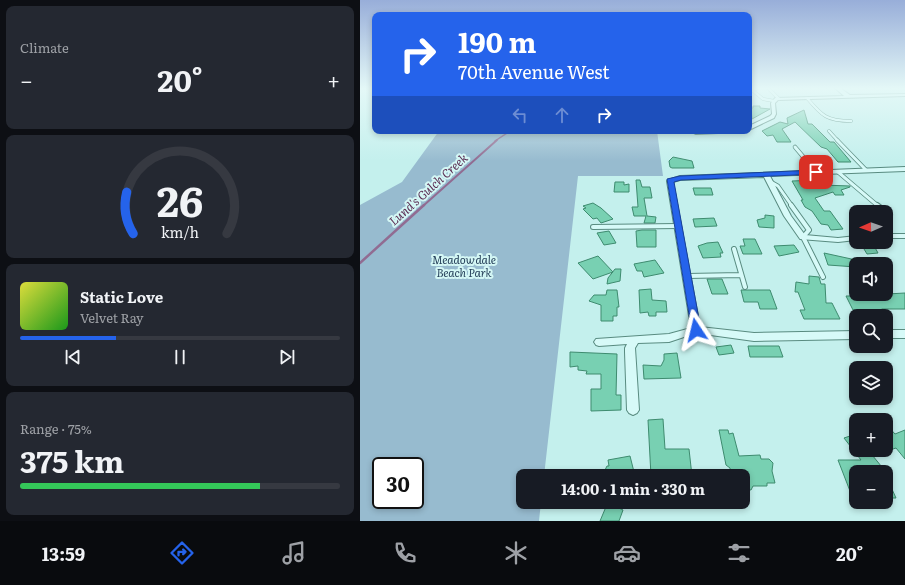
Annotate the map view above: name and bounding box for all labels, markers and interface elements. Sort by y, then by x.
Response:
text: 190 m [458,20,536,62]
icon: right [392,28,444,80]
text: Climate [20,38,69,57]
text: 20° [157,57,203,101]
text: 70th Avenue West [458,58,609,85]
text: − [20,63,33,96]
text: + [327,63,340,96]
icon: left [509,104,531,126]
icon: ahead [551,104,573,126]
icon: right [593,104,615,126]
water label: Lund's Gulch Creek [385,148,472,229]
pin [799,155,833,189]
icon: arrive [805,161,827,183]
text: 26 [157,168,203,230]
north arrow [849,205,893,249]
map controls [849,205,893,509]
text: km/h [161,221,200,242]
park label: Meadowdale Beach Park [432,251,496,280]
button: sound [849,257,893,301]
text: Static Love [80,285,163,308]
text: Velvet Ray [80,308,144,327]
position arrow [675,309,717,351]
button: search [849,309,893,353]
icon: previous [62,346,84,368]
icon: pause [169,346,191,368]
icon: next [276,346,298,368]
button: layers [849,361,893,405]
button: + [849,413,893,457]
text: Range · 75% [20,419,92,438]
text: 375 km [20,438,124,482]
speed limit sign: 30 [372,457,424,509]
button: − [849,465,893,509]
text: 14:00 · 1 min · 330 m [561,477,705,500]
icon: directions [168,539,196,567]
icon: music [280,539,308,567]
icon: phone [391,539,419,567]
icon: climate [502,539,530,567]
icon: car [613,539,641,567]
icon: filters [725,539,753,567]
text: 13:59 [42,540,85,567]
text: 20° [836,540,863,567]

